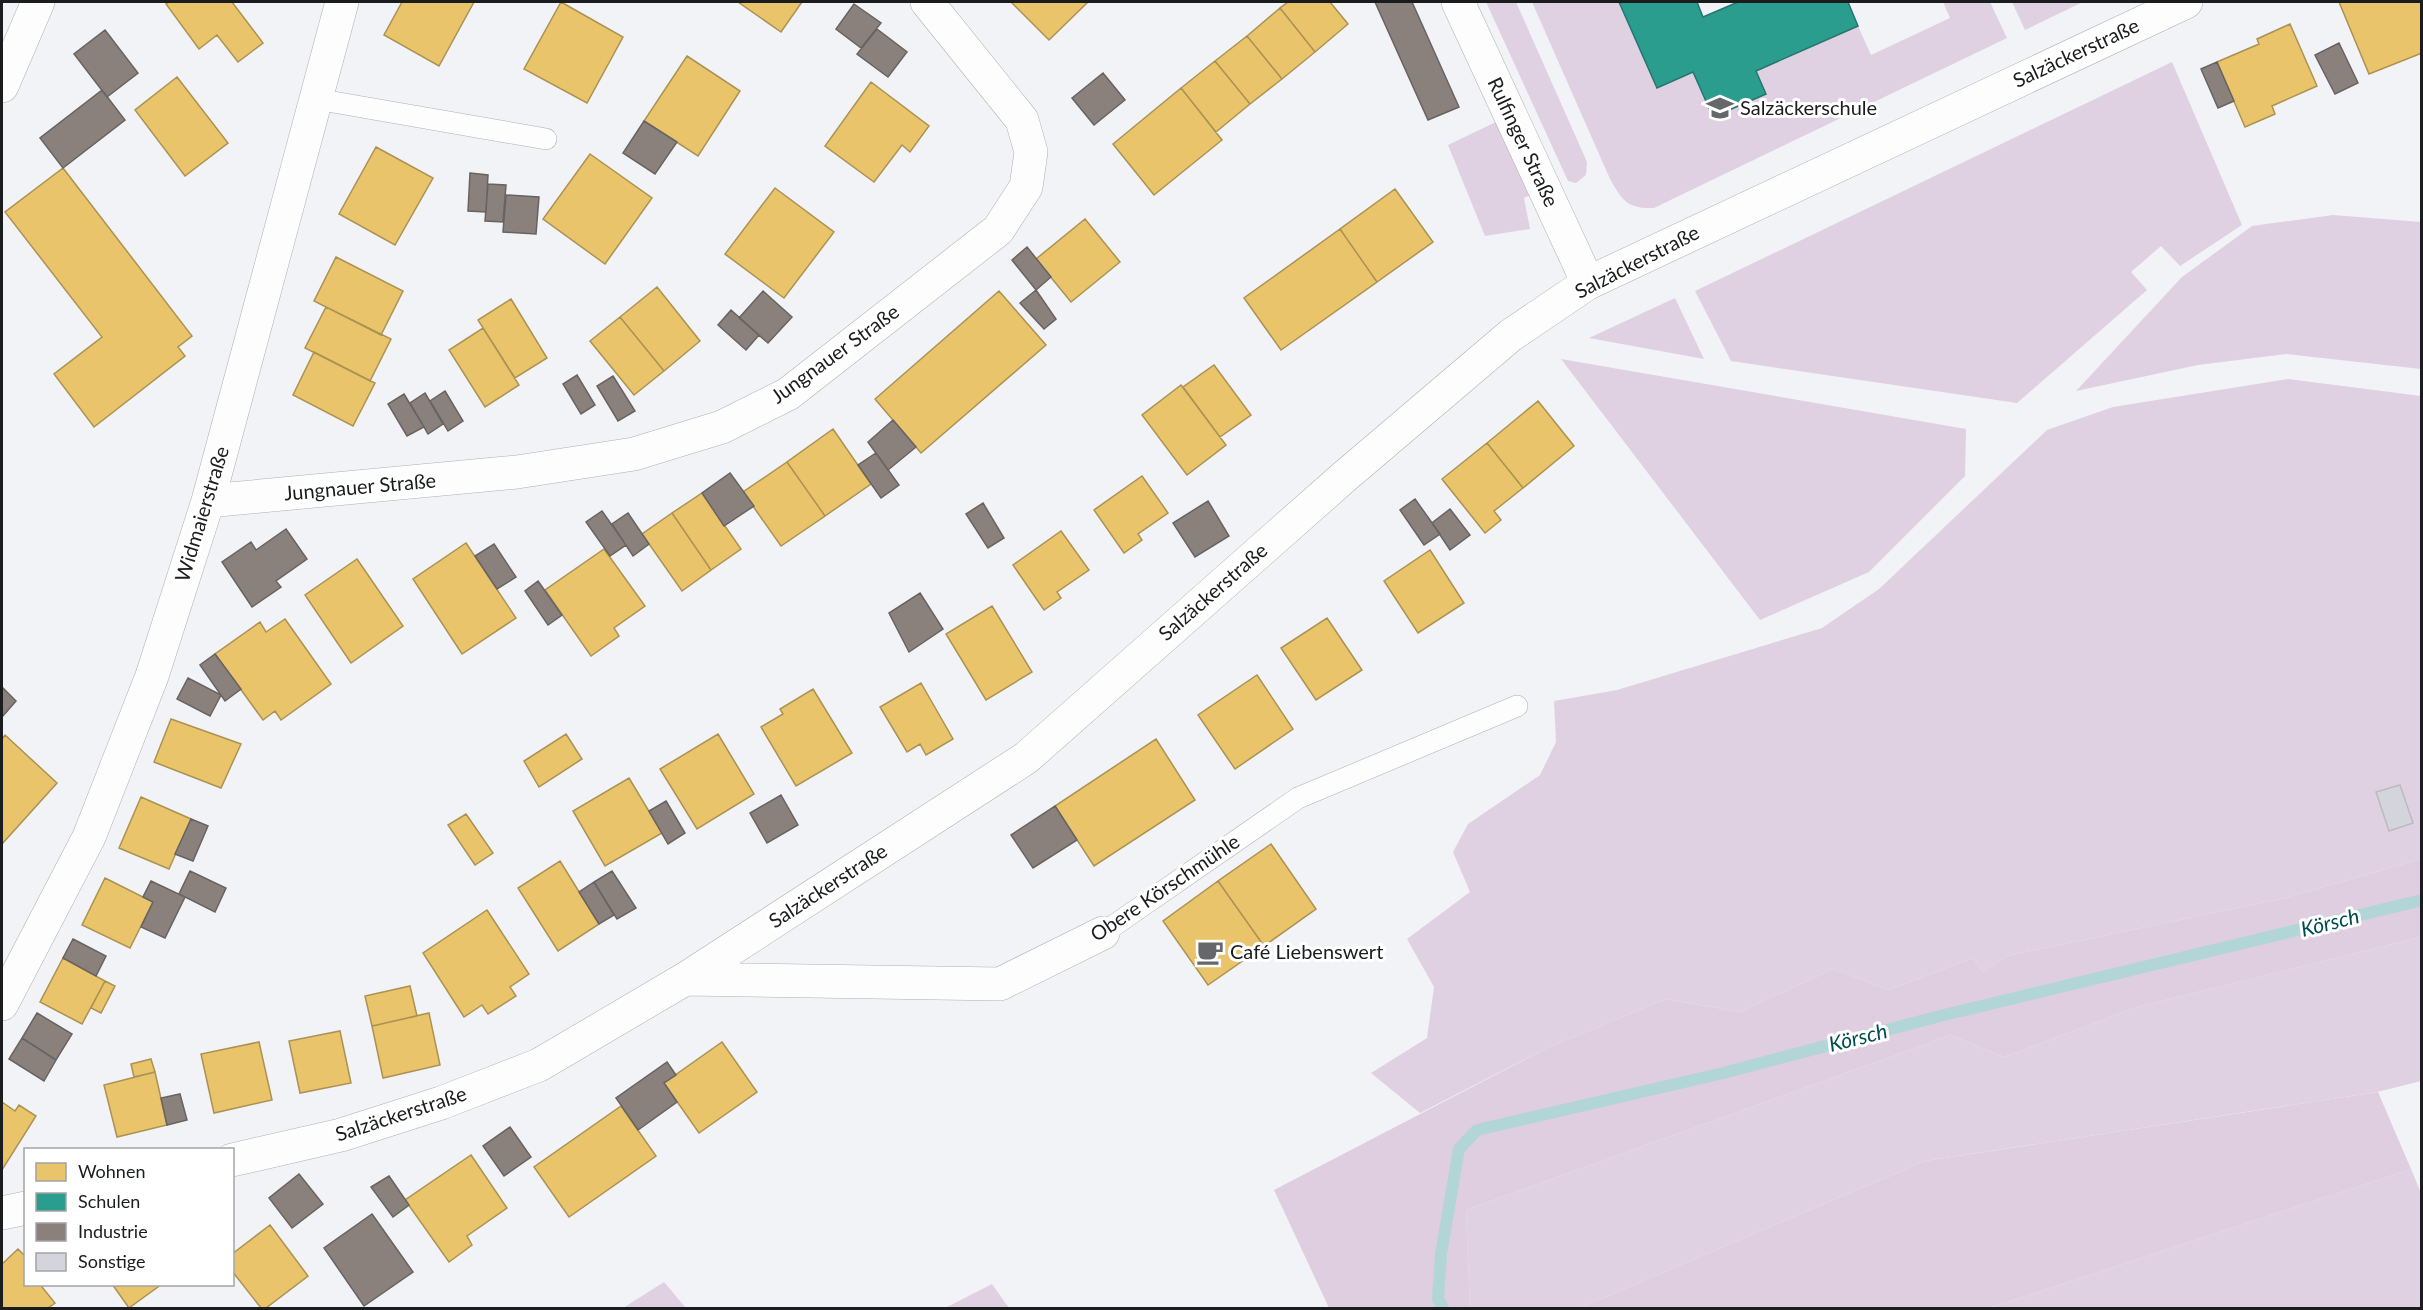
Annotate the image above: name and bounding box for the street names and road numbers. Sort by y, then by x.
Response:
street label: Salzäckerstraße [2009,12,2142,92]
street label: Rulfinger Straße [1483,73,1564,210]
street label: Salzäckerstraße [1570,219,1703,303]
street label: Jungnauer Straße [766,299,903,408]
street label: Widmaierstraße [169,443,233,584]
street label: Jungnauer Straße [283,467,437,505]
street label: Salzäckerstraße [1153,537,1272,645]
street label: Obere Körschmühle [1085,828,1244,946]
street label: Salzäckerstraße [764,838,891,932]
street label: Salzäckerstraße [332,1081,469,1146]

